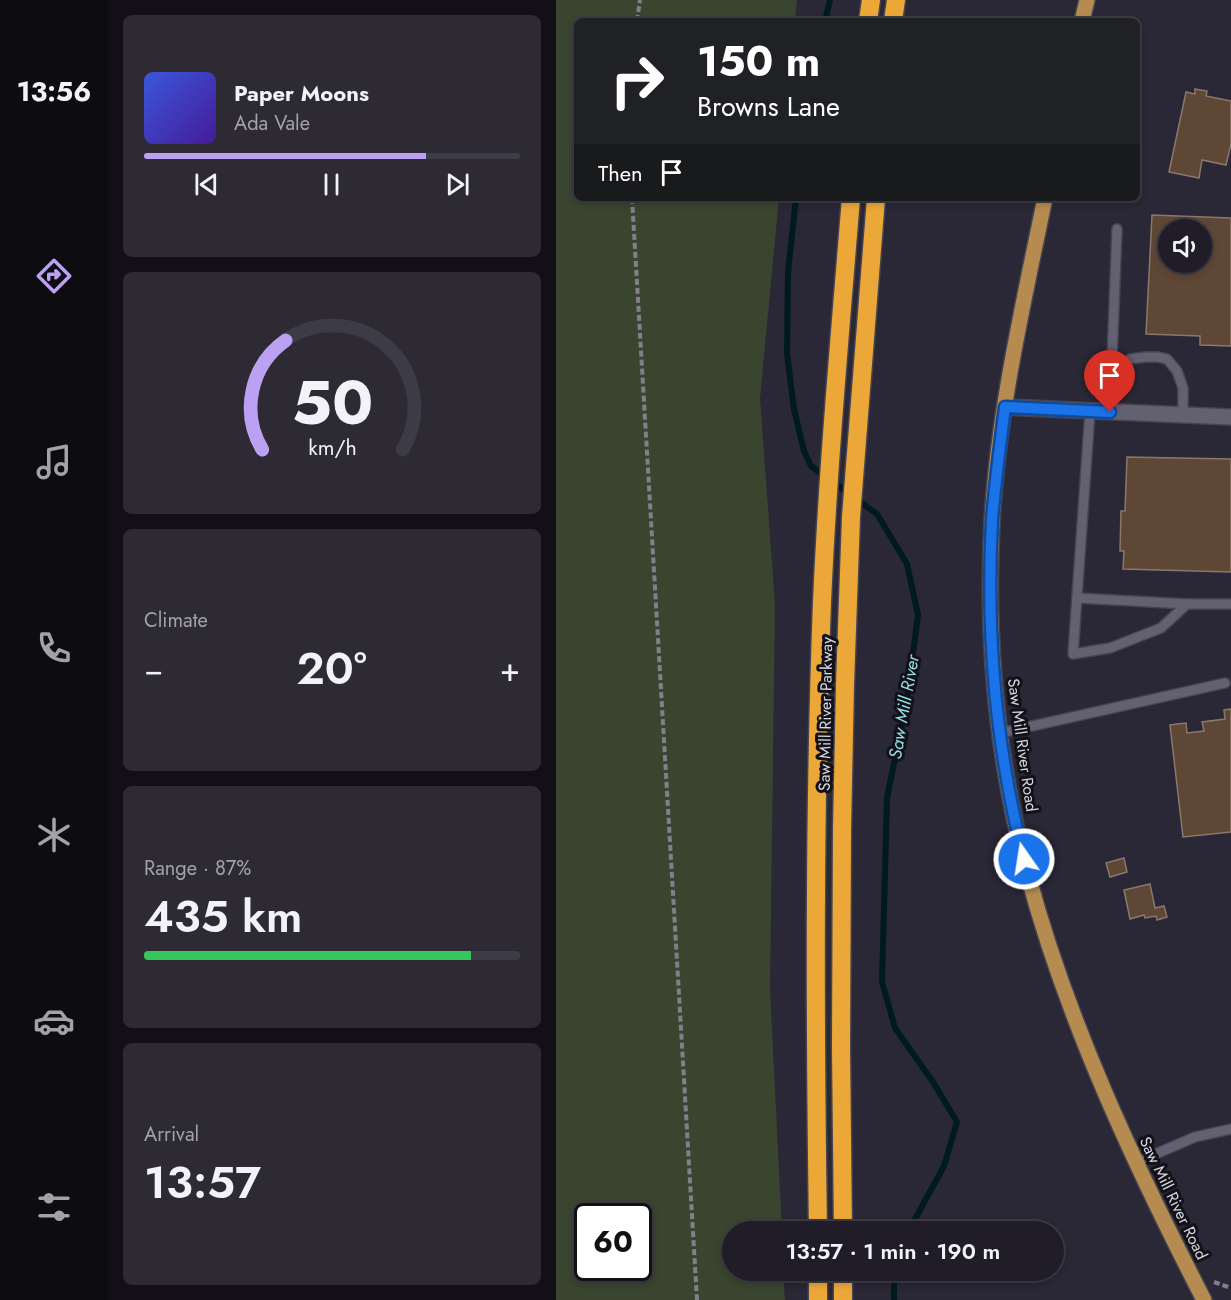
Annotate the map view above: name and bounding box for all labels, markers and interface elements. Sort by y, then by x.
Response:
text: 150 m [697,31,820,92]
icon: right [598,42,676,120]
text: 13:56 [17,72,91,111]
text: Paper Moons [234,77,369,109]
text: Browns Lane [697,87,840,126]
text: Ada Vale [234,109,310,138]
icon: arrive [655,156,688,189]
text: Then [598,157,643,189]
icon: previous [190,168,223,201]
icon: pause [315,168,348,201]
icon: next [441,168,474,201]
map controls [1158,219,1212,273]
button: sound [1158,219,1212,273]
icon: directions [33,255,75,297]
pin [1084,350,1135,412]
text: 50 [291,357,373,447]
icon: arrive [1093,359,1126,392]
text: km/h [308,432,356,463]
icon: music [33,441,75,483]
text: Climate [144,606,208,635]
icon: phone [33,627,75,669]
text: 20° [296,636,367,701]
street label: Saw Mill River Parkway [813,636,838,791]
text: − [144,646,163,693]
text: + [500,646,520,693]
water label: Saw Mill River [882,652,926,761]
street label: Saw Mill River Road [1002,677,1043,813]
icon: climate [33,814,75,856]
position arrow [992,827,1056,891]
text: Range · 87% [144,854,251,883]
text: 435 km [144,884,302,949]
icon: car [33,1000,75,1042]
text: Arrival [144,1120,199,1149]
street label: Saw Mill River Road [1134,1133,1213,1264]
text: 13:57 [144,1150,261,1215]
icon: filters [33,1186,75,1228]
speed limit sign: 60 [574,1203,652,1281]
text: 13:57 · 1 min · 190 m [786,1235,1000,1267]

